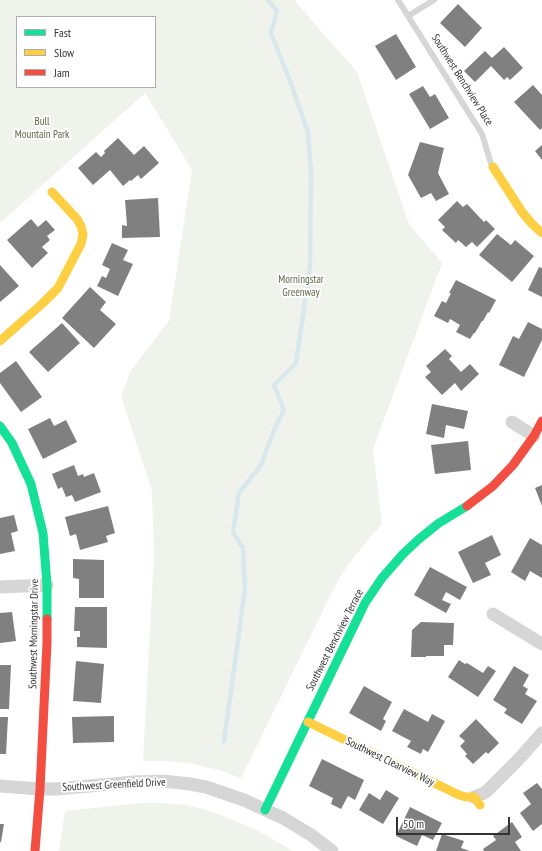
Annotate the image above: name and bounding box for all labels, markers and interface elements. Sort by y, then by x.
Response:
legend [16,16,156,88]
text: Fast [54,25,71,40]
street label: Southwest Benchview Place [428,32,496,128]
text: Slow [54,45,74,60]
text: Jam [54,65,70,80]
park label: Bull Mountain Park [15,115,69,141]
park label: Morningstar Greenway [278,273,324,299]
street label: Southwest Morningstar Drive [26,579,42,689]
street label: Southwest Benchview Terrace [304,587,366,693]
street label: Southwest Clearview Way [343,735,437,789]
street label: Southwest Greenfield Drive [62,776,166,794]
scale bar [398,809,512,835]
text: 50 m [403,816,424,831]

